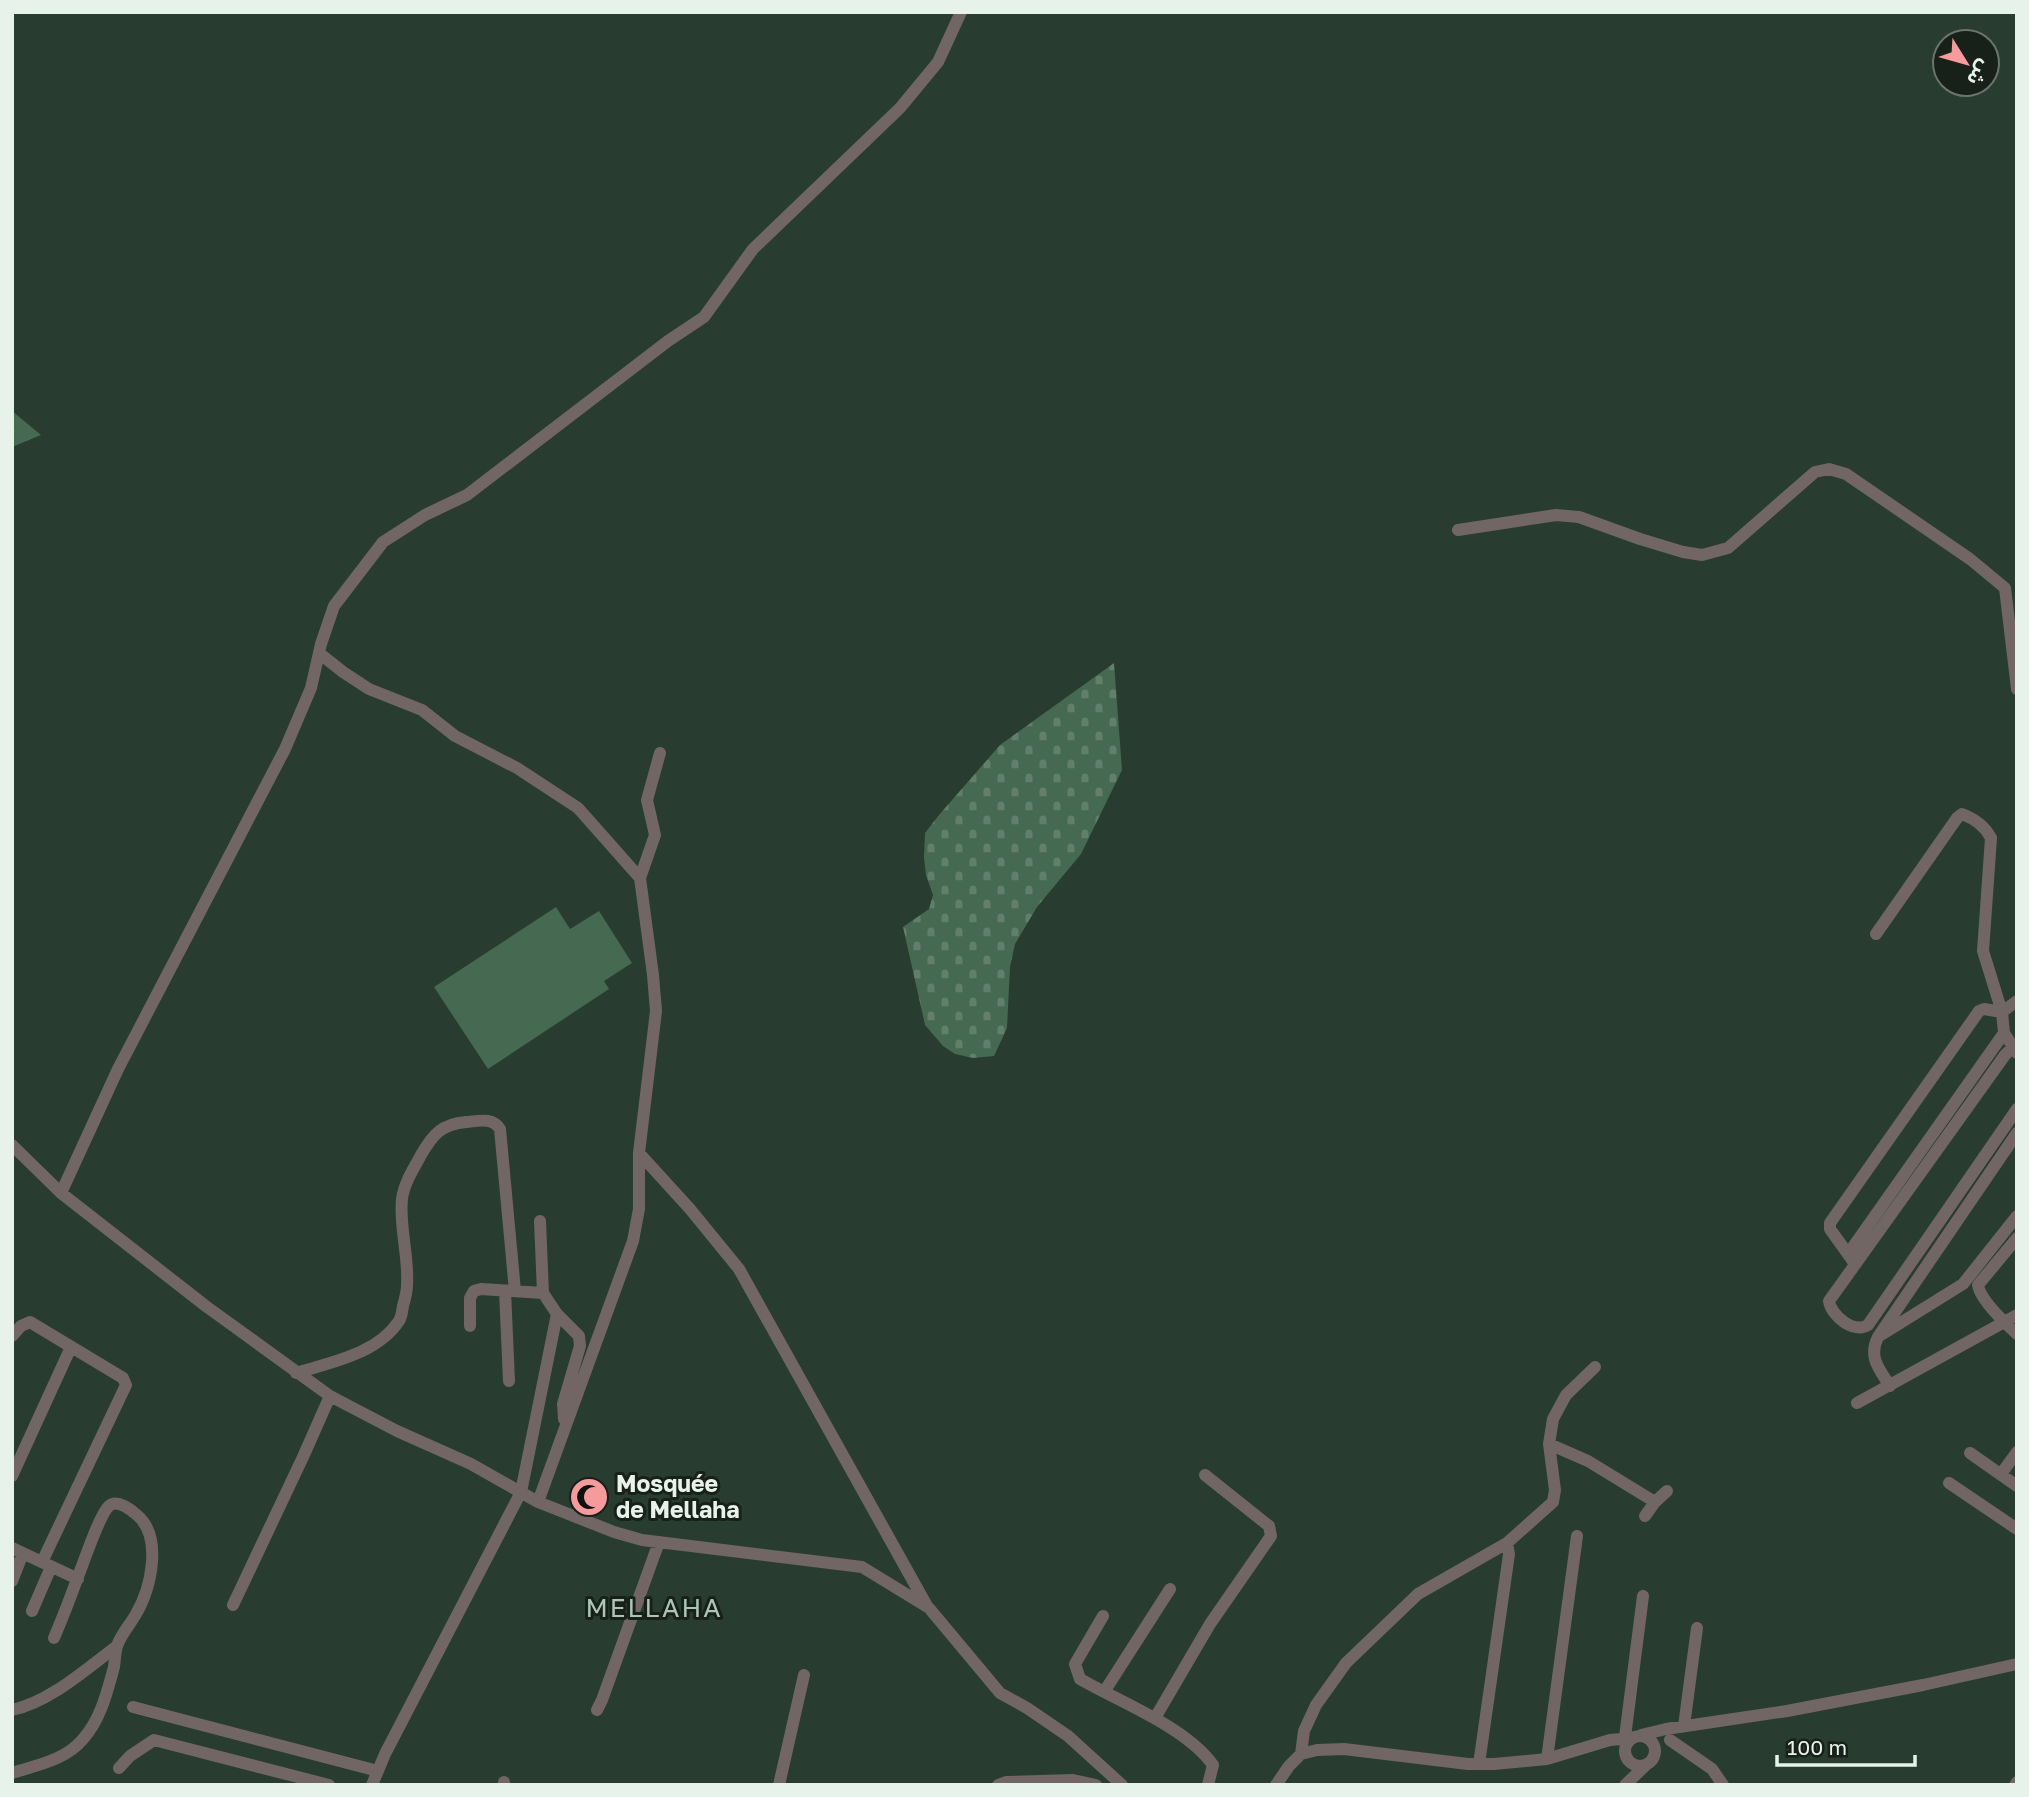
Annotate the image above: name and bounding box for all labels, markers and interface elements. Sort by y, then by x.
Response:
north arrow [1931,28,2001,98]
text: ش [1963,56,1997,91]
place label: Mosquée de Mellaha [616,1469,740,1523]
mosque icon: Mosquée de Mellaha [568,1476,610,1518]
district label: MELLAHA [585,1592,723,1623]
scale bar [1777,1724,1915,1768]
text: 100 m [1787,1734,1847,1760]

